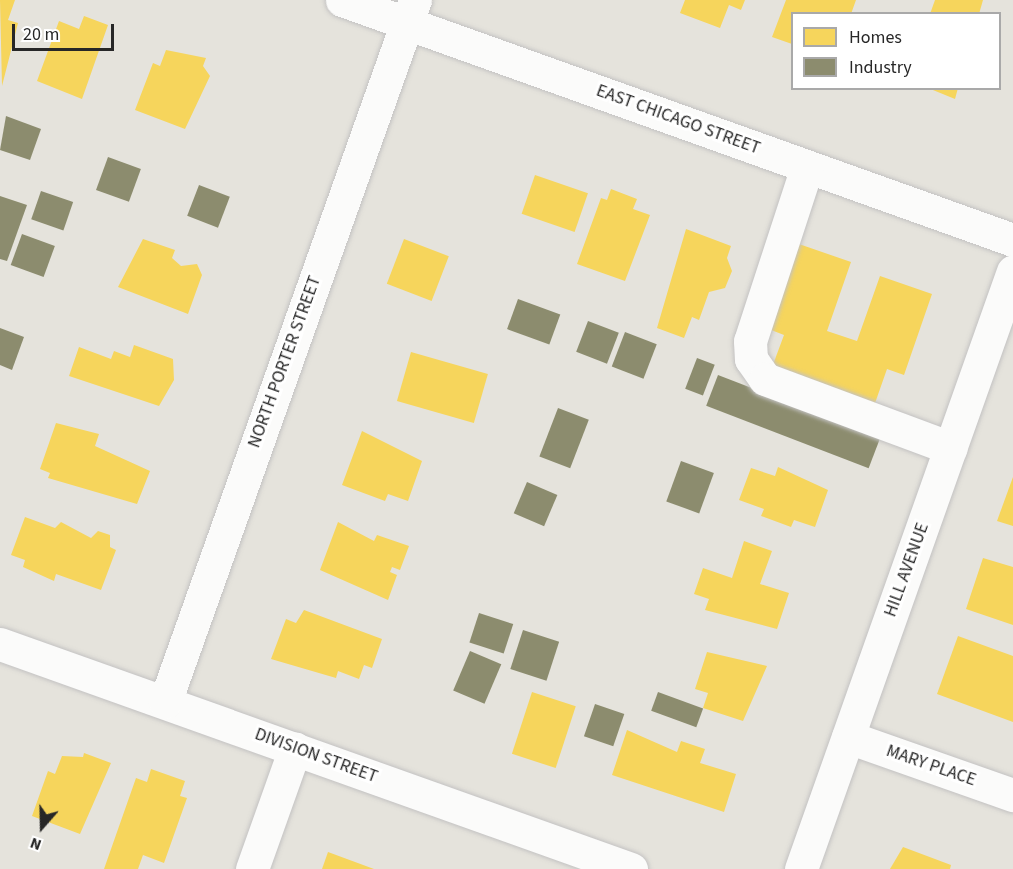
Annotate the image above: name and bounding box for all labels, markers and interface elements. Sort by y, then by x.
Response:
scale bar [15,12,117,50]
legend [791,12,1001,90]
text: 20 m [23,22,59,47]
text: Homes [849,25,902,50]
text: Industry [849,55,912,80]
street label: EAST CHICAGO STREET [593,80,763,160]
street label: NORTH PORTER STREET [244,273,326,451]
street label: HILL AVENUE [880,520,934,620]
street label: DIVISION STREET [252,724,380,788]
street label: MARY PLACE [883,741,979,791]
north arrow [12,797,72,857]
text: N [27,832,45,856]

